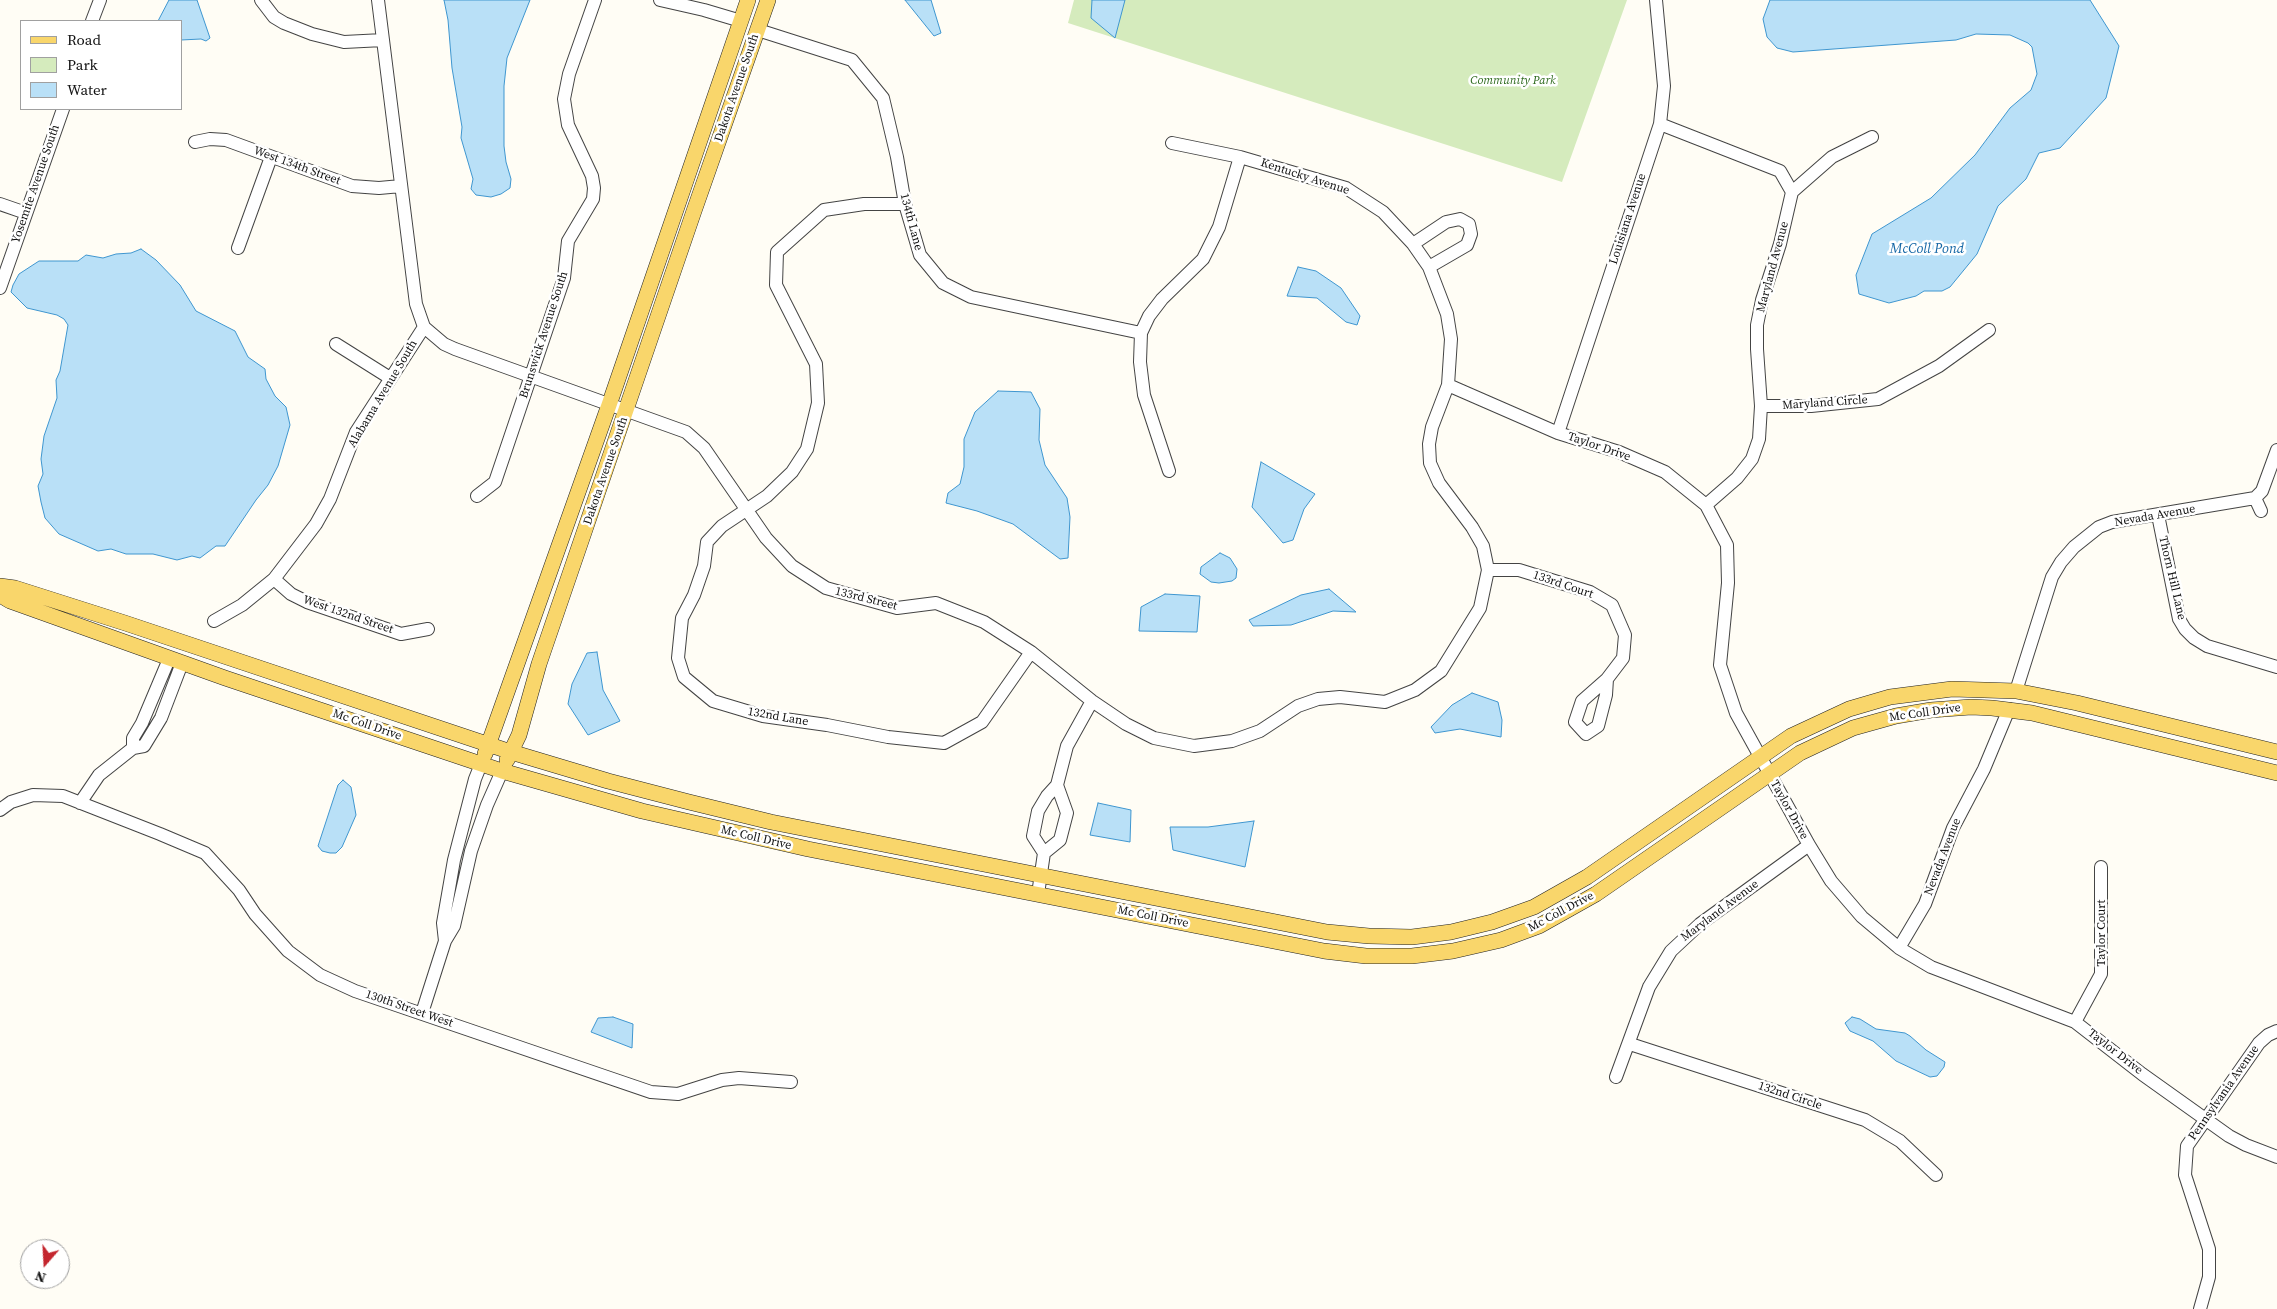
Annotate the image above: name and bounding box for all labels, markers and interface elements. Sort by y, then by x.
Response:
legend [20,20,182,110]
text: Road [67,29,101,50]
street label: Dakota Avenue South [712,32,762,144]
text: Park [67,54,98,75]
park label: Community Park [1470,74,1556,88]
text: Water [67,79,107,100]
street label: Yosemite Avenue South [9,123,63,245]
street label: West 134th Street [251,144,343,188]
street label: Kentucky Avenue [1259,156,1351,198]
street label: Louisiana Avenue [1607,172,1649,266]
street label: 134th Lane [896,192,926,252]
street label: Maryland Avenue [1754,220,1792,314]
water label: McColl Pond [1890,241,1964,257]
street label: Brunswick Avenue South [517,270,571,400]
street label: Alabama Avenue South [345,338,421,450]
street label: Maryland Circle [1782,393,1868,413]
street label: Dakota Avenue South [581,415,631,527]
street label: Taylor Drive [1566,430,1632,464]
street label: Nevada Avenue [2114,502,2196,530]
street label: Thorn Hill Lane [2155,535,2189,621]
street label: 133rd Court [1531,568,1595,602]
street label: 133rd Street [833,584,899,614]
street label: West 132nd Street [301,593,395,637]
street label: Mc Coll Drive [1888,701,1962,725]
street label: 132nd Lane [746,705,810,729]
street label: Mc Coll Drive [331,706,403,744]
street label: Taylor Drive [1767,778,1811,842]
street label: Nevada Avenue [1922,816,1964,898]
street label: Mc Coll Drive [719,823,793,853]
street label: Maryland Avenue [1678,877,1762,945]
street label: Mc Coll Drive [1526,889,1596,935]
street label: Taylor Court [2095,900,2109,966]
street label: Mc Coll Drive [1116,903,1190,931]
street label: 130th Street West [363,987,455,1031]
street label: Taylor Drive [2085,1026,2145,1078]
street label: Pennsylvania Avenue [2186,1043,2262,1143]
street label: 132nd Circle [1756,1079,1824,1113]
north arrow [20,1239,70,1289]
text: N [32,1266,49,1288]

